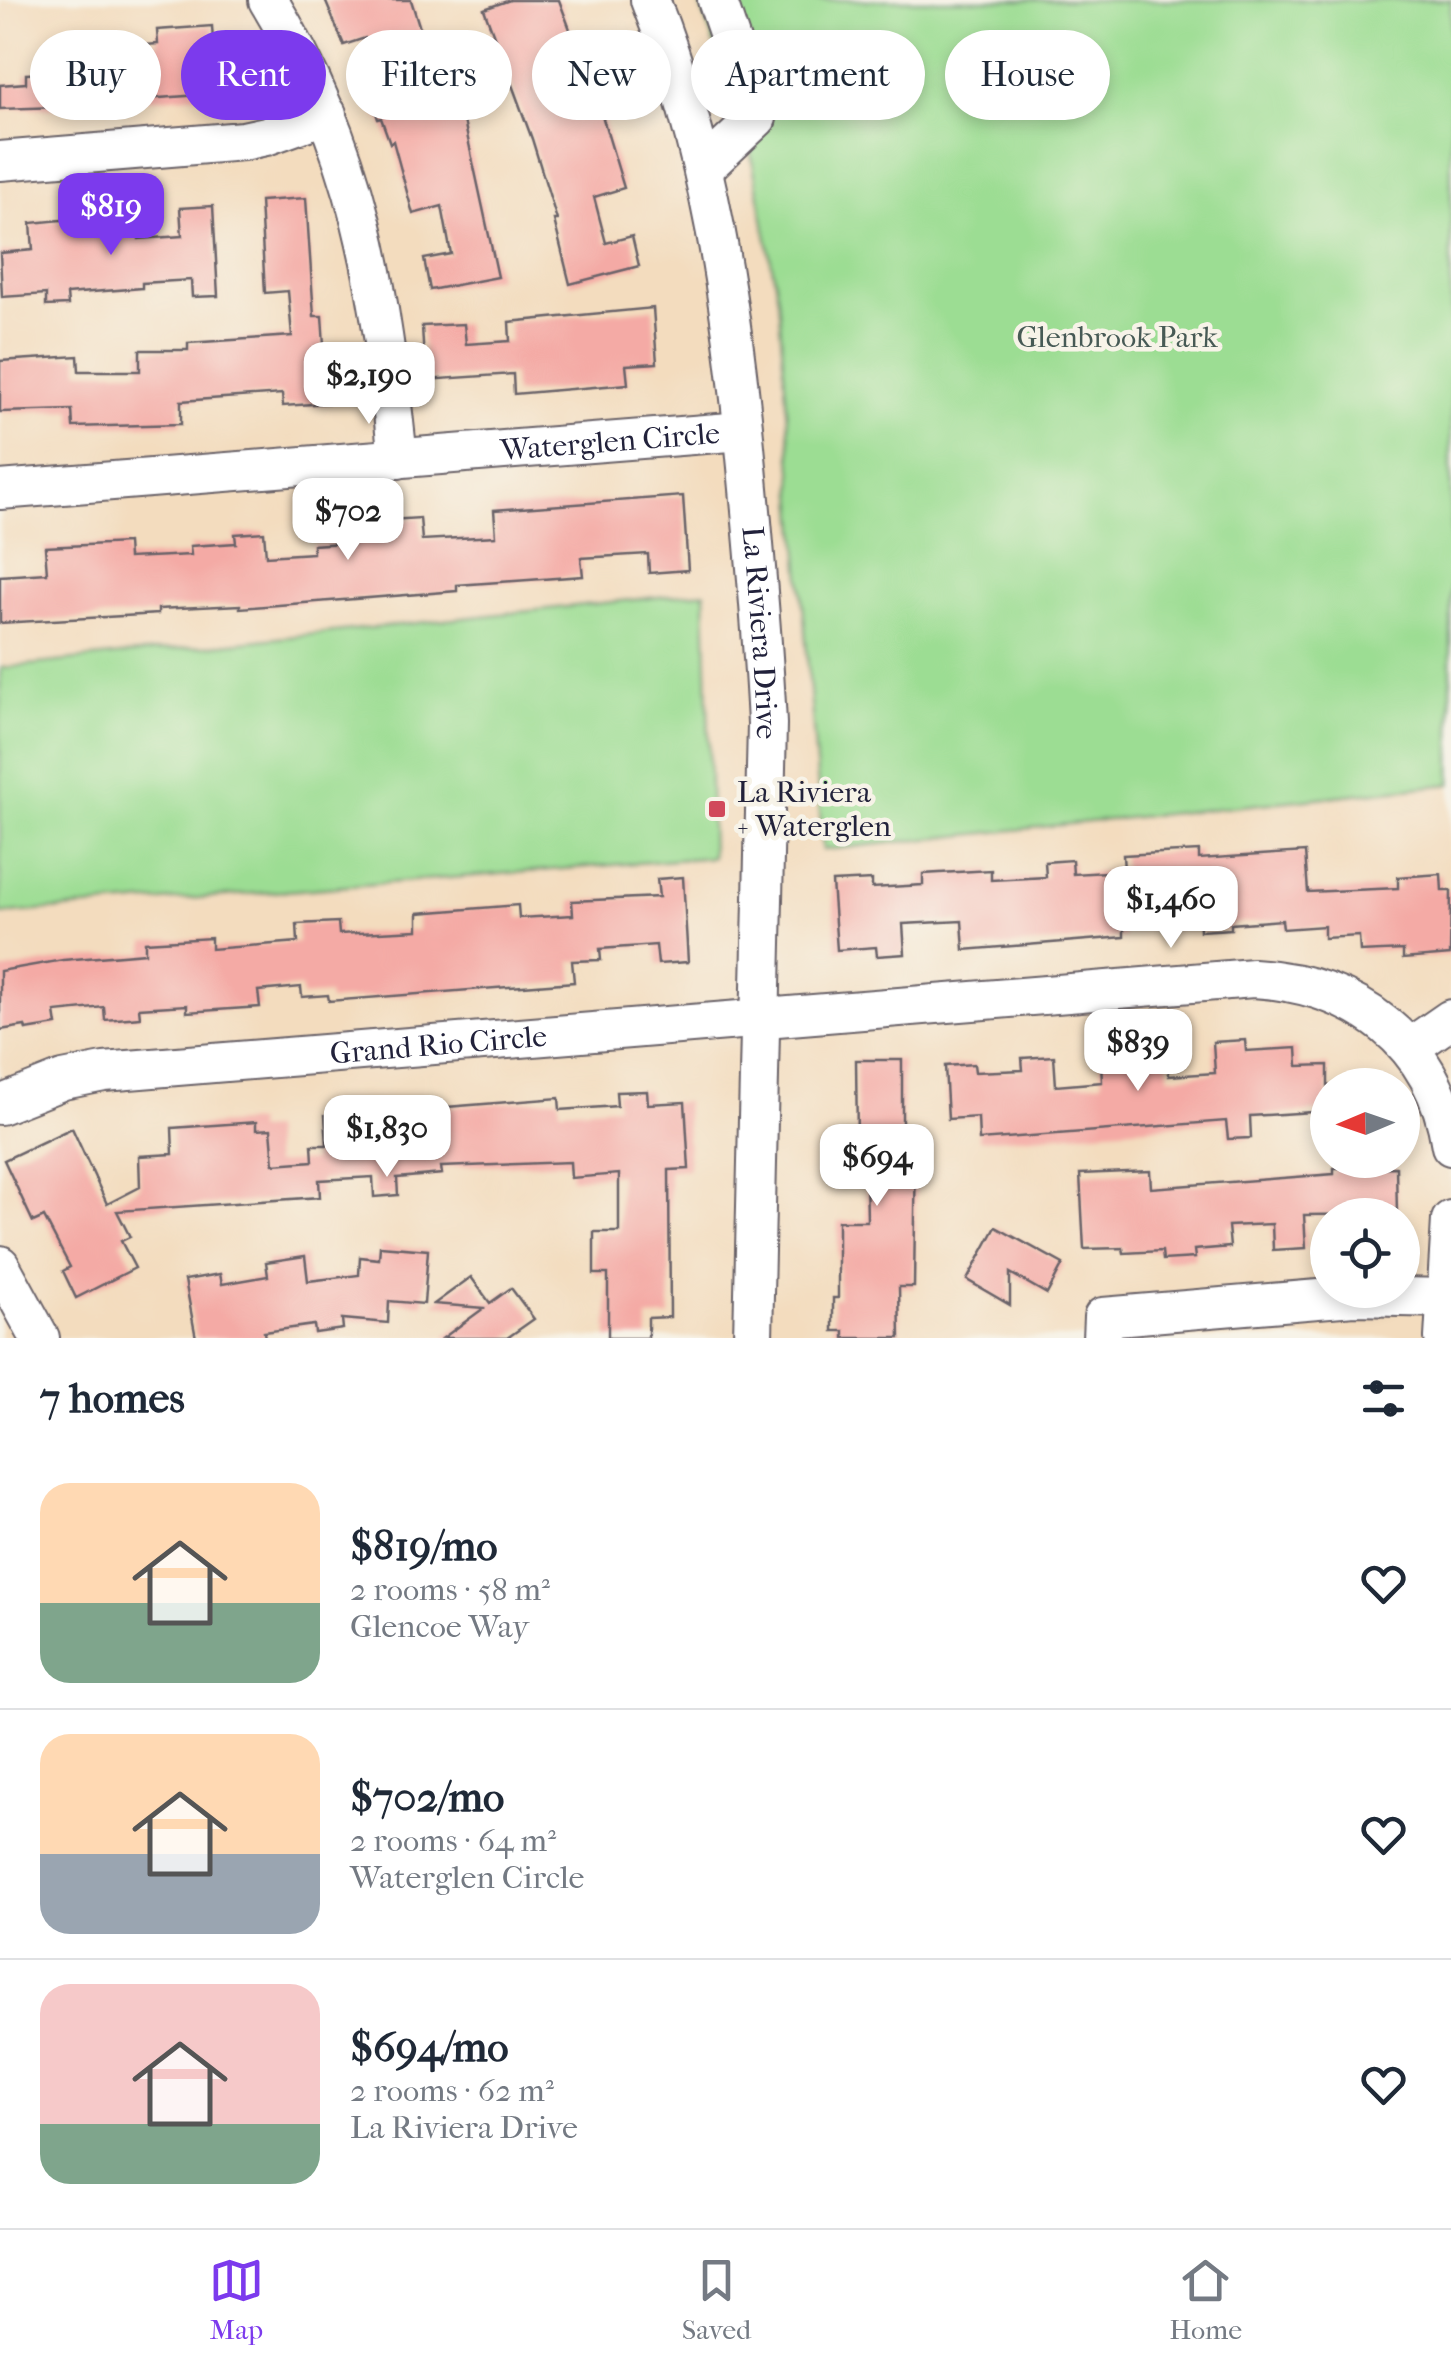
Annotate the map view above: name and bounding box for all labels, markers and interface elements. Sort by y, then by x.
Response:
chip: Buy [30,30,161,120]
chip: Rent [181,30,326,120]
chip: Filters [346,30,512,120]
chip: New [532,30,671,120]
chip: Apartment [691,30,925,120]
chip: House [945,30,1110,120]
pin: $819 [52,173,170,258]
text: $819 [80,187,142,224]
park label: Glenbrook Park [1016,320,1218,355]
pin: $2,190 [288,342,450,427]
text: $2,190 [326,356,412,393]
street label: Waterglen Circle [498,416,721,468]
pin: $702 [289,478,407,563]
text: $702 [314,492,382,529]
street label: La Riviera Drive [735,525,784,740]
place label: La Riviera + Waterglen [737,775,892,844]
marker: La Riviera + Waterglen [706,798,728,820]
pin: $1,460 [1090,866,1252,951]
text: $1,460 [1126,880,1216,917]
pin: $839 [1079,1009,1197,1094]
street label: Grand Rio Circle [329,1019,548,1071]
text: $839 [1106,1023,1170,1060]
north arrow [1310,1068,1420,1178]
map controls [1310,1068,1420,1308]
pin: $1,830 [306,1095,468,1180]
text: $1,830 [346,1109,428,1146]
pin: $694 [818,1124,936,1209]
text: $694 [842,1138,912,1175]
button: locate [1310,1198,1420,1308]
icon: filters [1356,1371,1411,1426]
text: 7 homes [40,1374,185,1423]
text: $819/mo [350,1522,498,1571]
icon: home [120,1523,240,1643]
icon: heart [1356,1556,1411,1611]
text: 2 rooms · 58 m² [350,1571,550,1608]
text: Glencoe Way [350,1608,529,1645]
text: $702/mo [350,1773,504,1822]
icon: home [120,1774,240,1894]
icon: heart [1356,1807,1411,1862]
text: 2 rooms · 64 m² [350,1822,556,1859]
text: Waterglen Circle [350,1859,584,1896]
text: $694/mo [350,2023,509,2072]
icon: home [120,2024,240,2144]
icon: heart [1356,2057,1411,2112]
text: 2 rooms · 62 m² [350,2072,554,2109]
text: La Riviera Drive [350,2109,578,2146]
tab: Map [209,2253,264,2346]
tab: Saved [682,2253,751,2346]
tab: Home [1169,2253,1242,2346]

